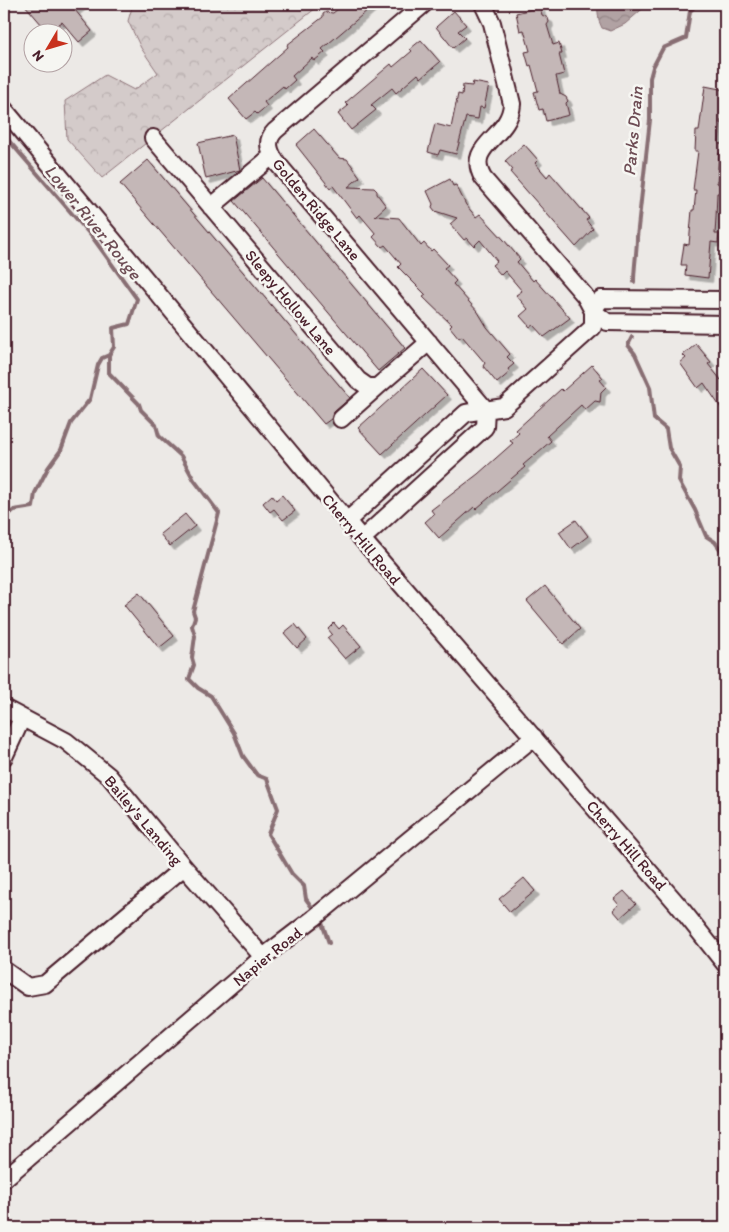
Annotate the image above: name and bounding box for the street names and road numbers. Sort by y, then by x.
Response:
street label: Golden Ridge Lane [268,154,365,264]
street label: Sleepy Hollow Lane [241,246,340,359]
street label: Cherry Hill Road [318,490,405,589]
street label: Bailey's Landing [100,771,187,870]
street label: Cherry Hill Road [582,796,671,894]
street label: Napier Road [229,923,306,990]

